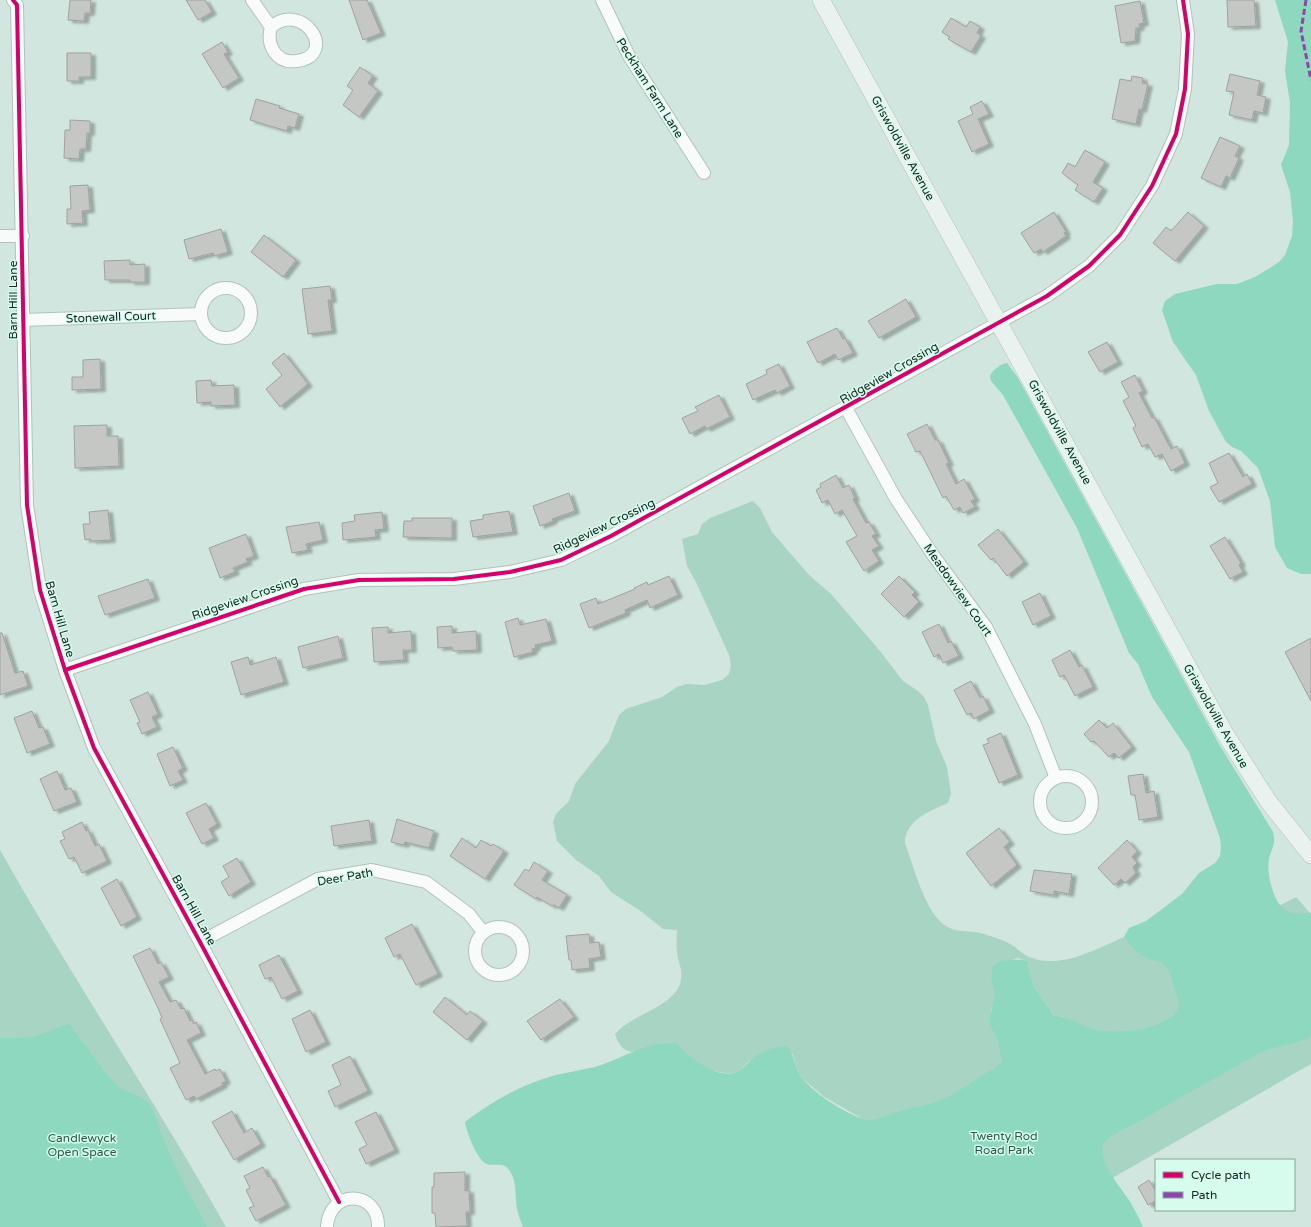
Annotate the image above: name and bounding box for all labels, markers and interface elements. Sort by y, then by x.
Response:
street label: Peckham Farm Lane [613,35,687,141]
street label: Griswoldville Avenue [868,93,938,203]
street label: Barn Hill Lane [6,260,20,339]
street label: Stonewall Court [66,308,157,326]
street label: Ridgeview Crossing [837,339,941,407]
street label: Griswoldville Avenue [1025,377,1095,487]
street label: Ridgeview Crossing [551,495,657,557]
street label: Meadowview Court [921,541,995,639]
street label: Ridgeview Crossing [190,573,300,623]
street label: Barn Hill Lane [42,579,78,659]
street label: Griswoldville Avenue [1180,661,1252,771]
street label: Deer Path [316,865,374,889]
street label: Barn Hill Lane [169,872,219,948]
park label: Twenty Rod Road Park [970,1129,1038,1157]
park label: Candlewyck Open Space [47,1131,117,1159]
legend [1155,1159,1295,1211]
text: Cycle path [1191,1168,1250,1182]
text: Path [1191,1188,1217,1202]

